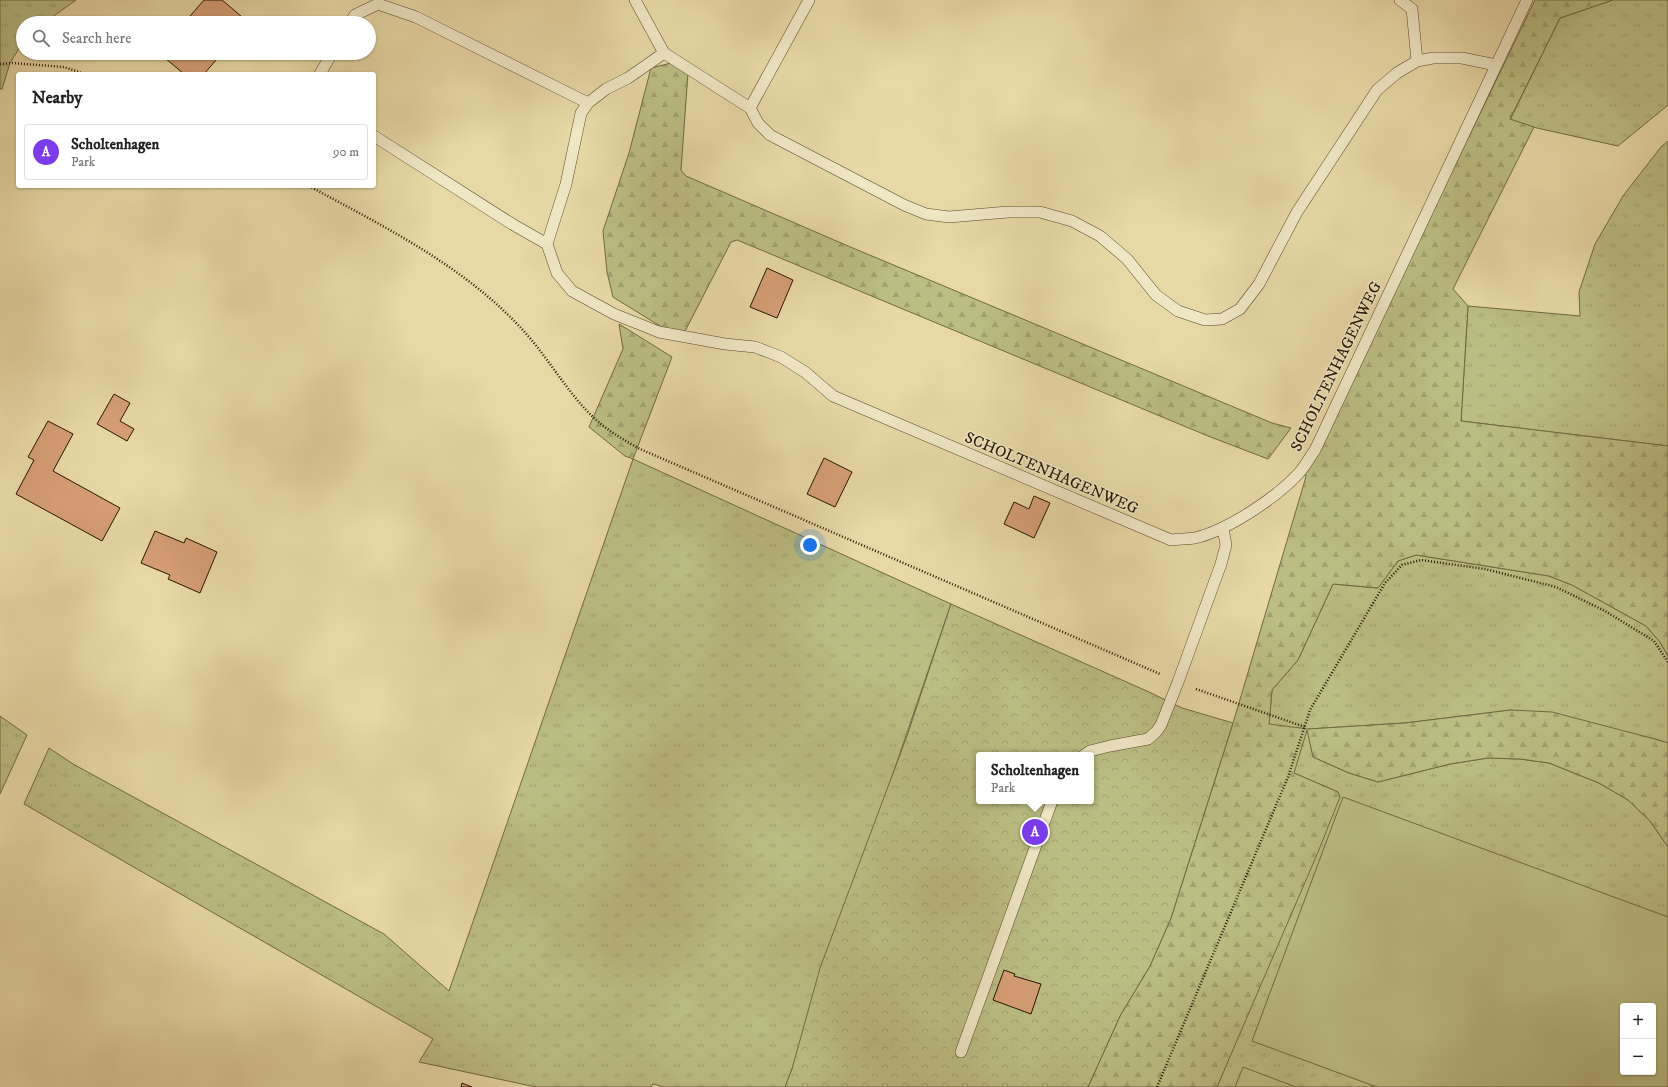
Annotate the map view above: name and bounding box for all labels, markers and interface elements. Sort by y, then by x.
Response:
search box [16,16,376,60]
icon: search [30,27,52,49]
text: Search here [62,29,131,48]
text: Nearby [32,87,82,109]
text: Scholtenhagen [71,135,159,154]
text: A [42,144,50,160]
text: 90 m [333,144,359,160]
text: Park [71,154,95,170]
street label: SCHOLTENHAGENWEG [1286,278,1386,455]
street label: SCHOLTENHAGENWEG [962,427,1141,519]
your location [800,535,820,555]
popup [976,752,1094,804]
text: Scholtenhagen [991,761,1079,780]
text: Park [991,780,1015,796]
pin: A [1022,817,1048,847]
map controls [1620,1003,1656,1075]
button: + [1620,1003,1656,1039]
button: − [1620,1039,1656,1075]

